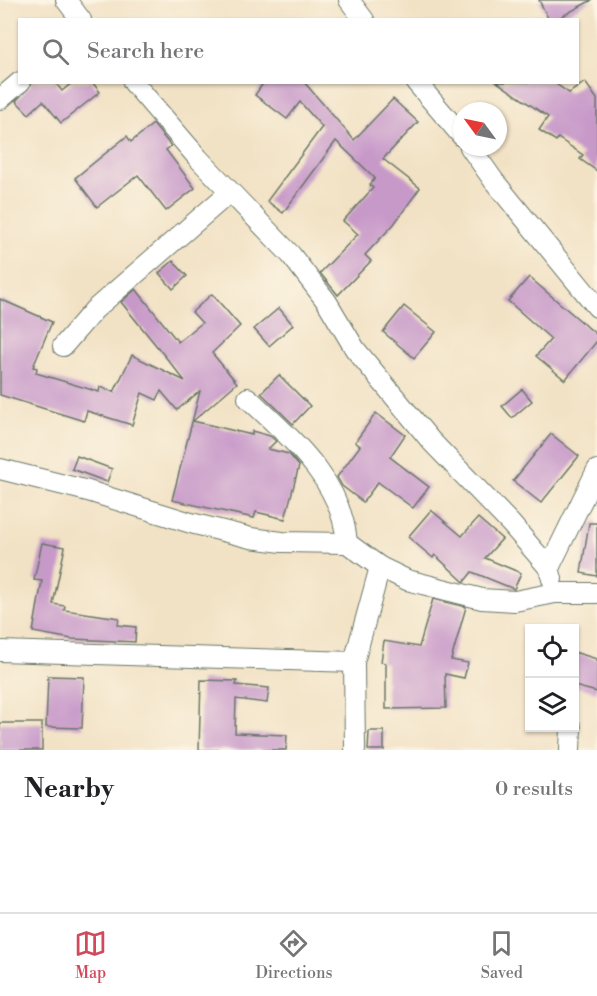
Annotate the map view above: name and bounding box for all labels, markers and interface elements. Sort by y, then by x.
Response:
search box [18,18,579,84]
icon: search [39,35,72,68]
text: Search here [87,38,204,65]
north arrow [453,102,507,156]
map controls [525,624,579,732]
button: locate [525,624,579,678]
button: layers [525,678,579,732]
text: Nearby [24,773,114,805]
text: 0 results [495,777,573,802]
tab: Map [74,927,107,983]
tab: Directions [255,927,333,983]
tab: Saved [481,927,523,983]

